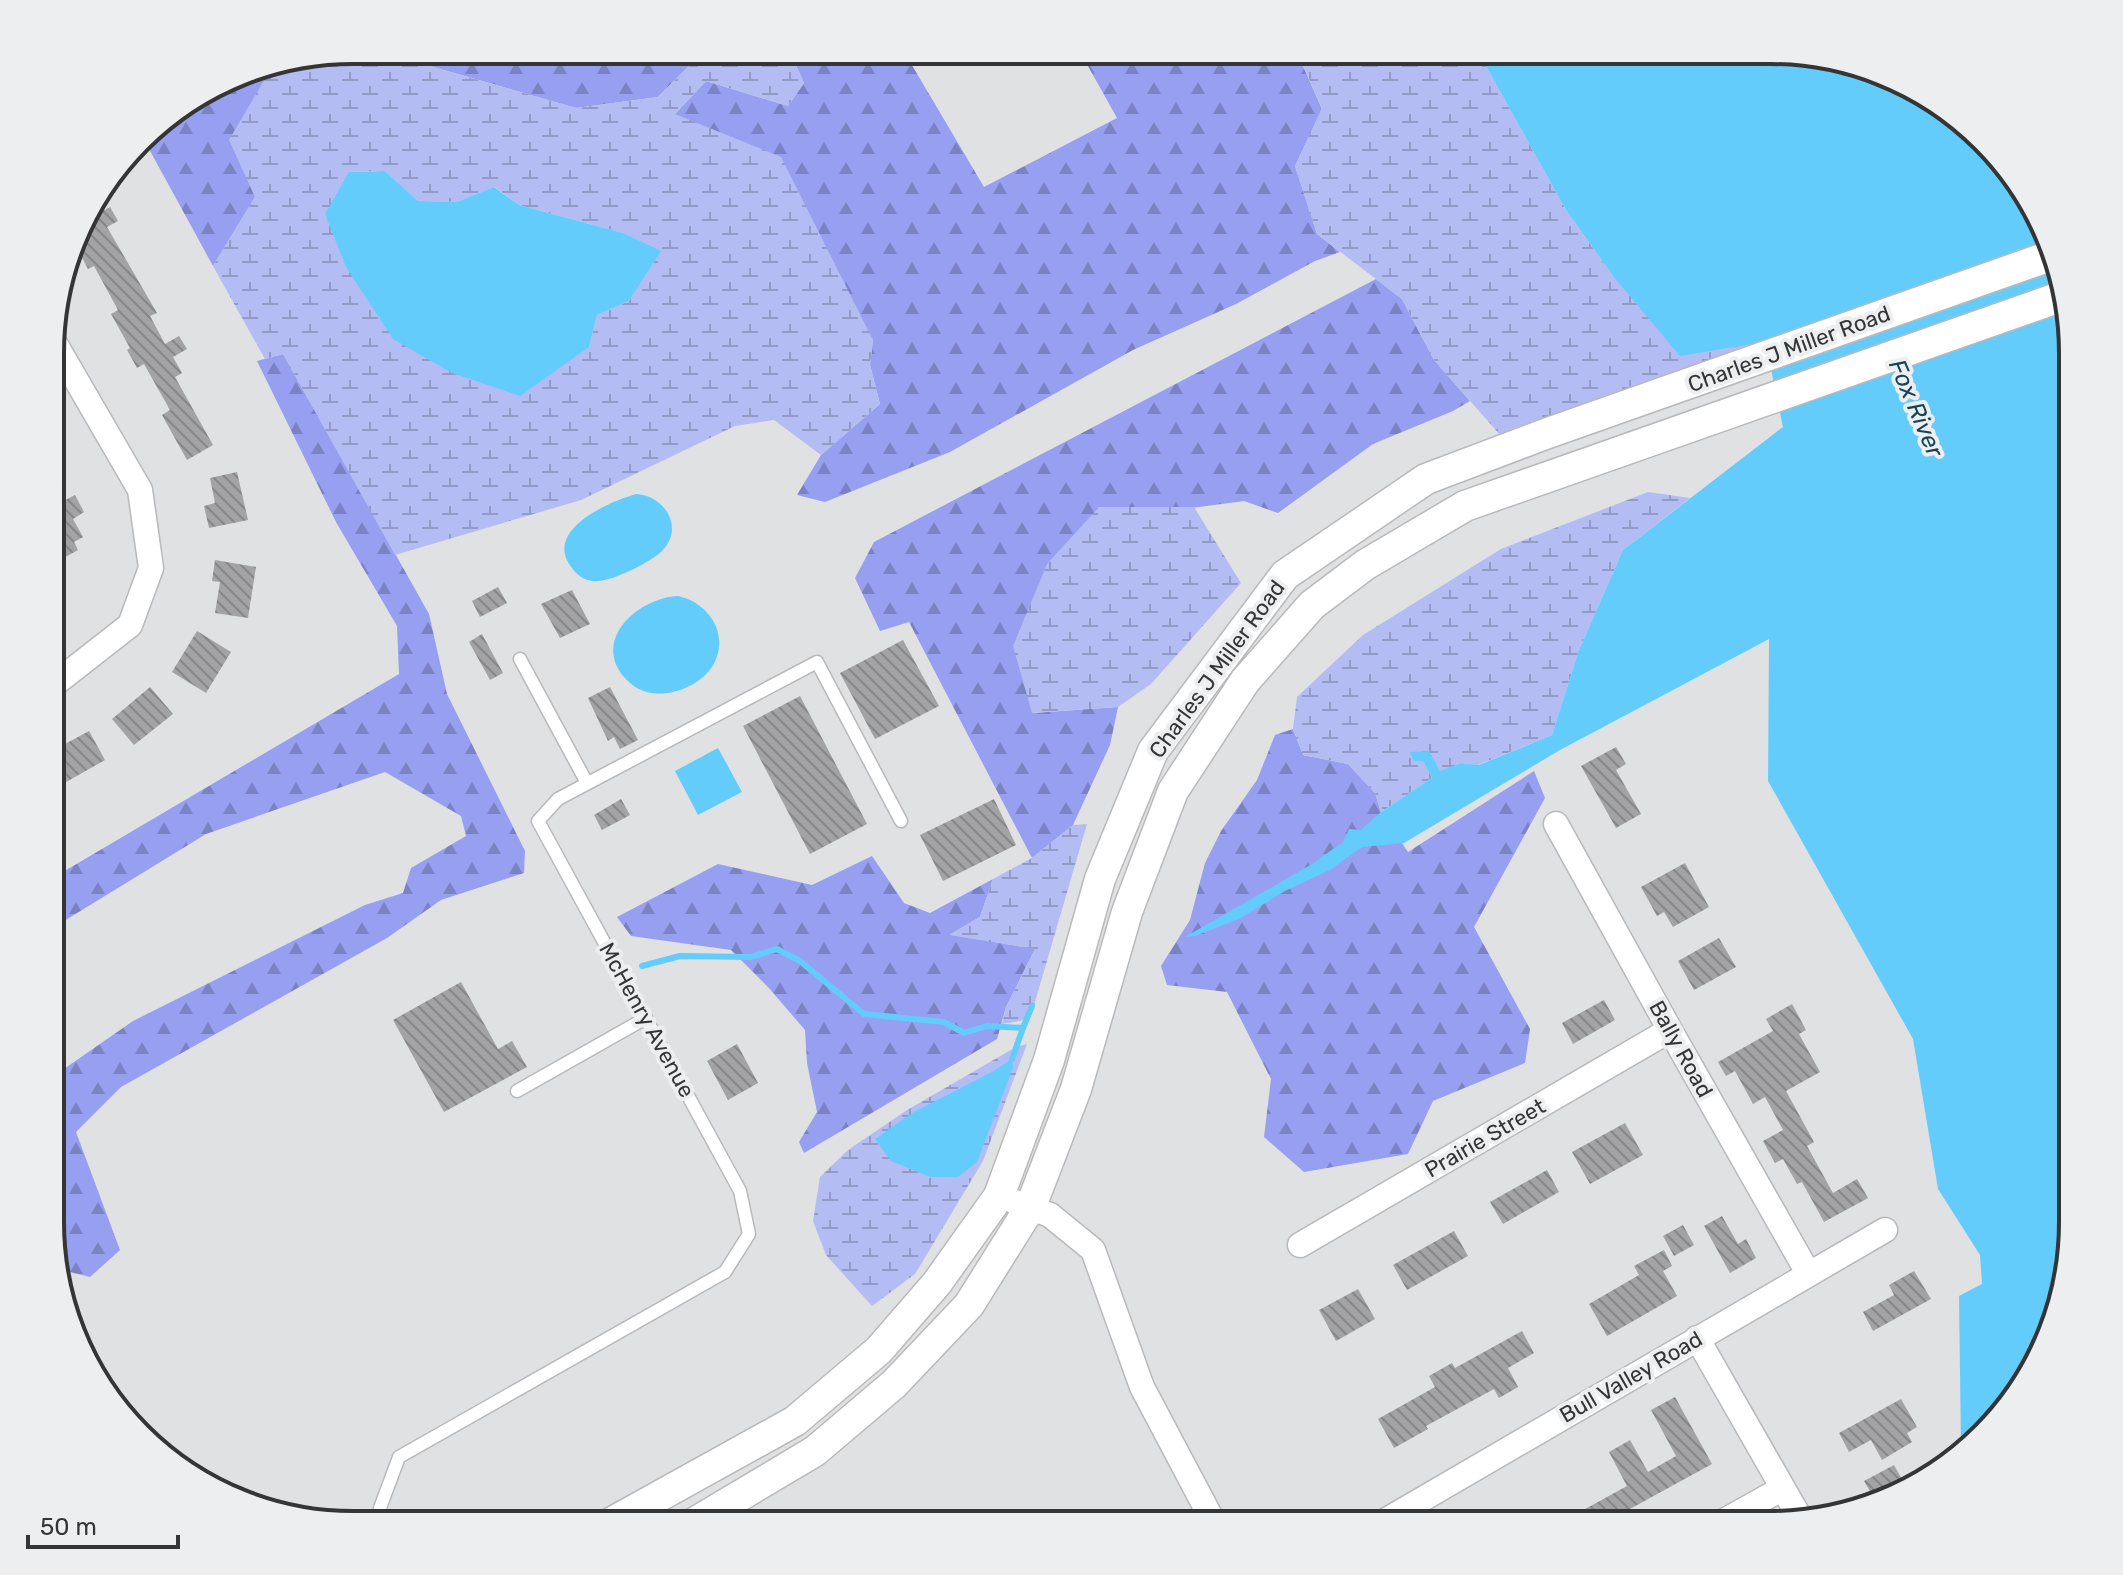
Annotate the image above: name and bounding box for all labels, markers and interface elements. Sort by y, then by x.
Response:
street label: Charles J Miller Road [1684,300,1894,398]
water label: Fox River [1883,355,1949,462]
street label: Charles J Miller Road [1143,575,1291,763]
street label: McHenry Avenue [593,938,701,1102]
street label: Bally Road [1643,996,1719,1102]
street label: Prairie Street [1420,1092,1550,1183]
street label: Bull Valley Road [1555,1325,1707,1429]
scale bar [28,1499,178,1549]
text: 50 m [40,1513,97,1541]

